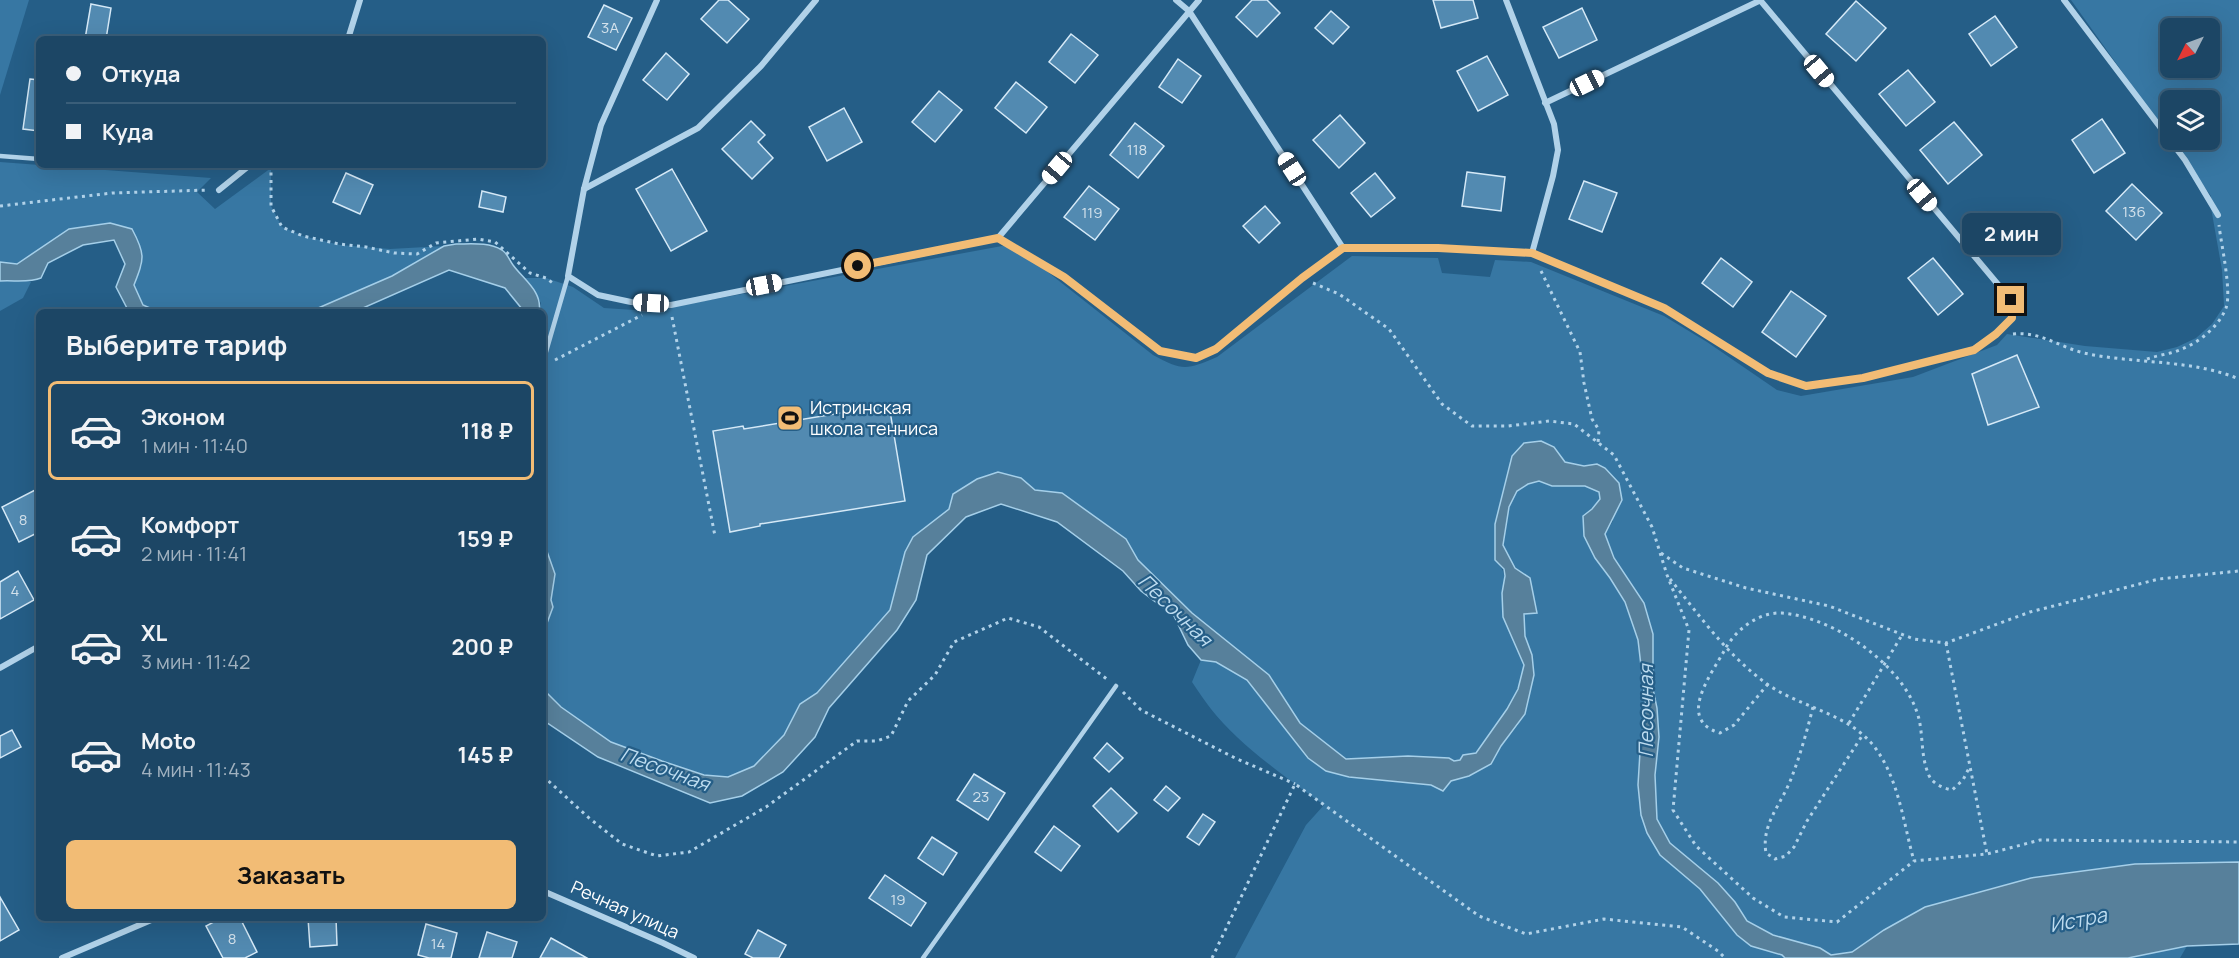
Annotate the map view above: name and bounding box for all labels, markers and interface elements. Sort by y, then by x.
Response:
house number: 3А [601,17,619,38]
north arrow [2160,18,2220,78]
map controls [2160,18,2220,150]
car [1801,51,1837,91]
text: Откуда [102,59,181,89]
car [1567,67,1607,99]
button: layers [2160,90,2220,150]
text: Куда [102,117,154,147]
house number: 118 [1127,139,1147,160]
car [1039,148,1075,188]
car [1275,149,1309,189]
car [1904,175,1940,215]
house number: 136 [2122,201,2146,222]
house number: 119 [1081,202,1103,223]
callout: 2 мин [1962,213,2060,255]
text: 2 мин [1984,220,2039,247]
route start [844,252,871,279]
car [745,273,783,297]
route end [1997,286,2024,313]
car [633,293,669,313]
text: Выберите тариф [66,326,287,363]
place label: Истринская школа тенниса [810,395,938,440]
text: Эконом [141,402,225,432]
sports icon: Истринская школа тенниса [775,403,805,433]
icon: car [69,404,123,458]
text: 118 ₽ [461,416,513,446]
text: 1 мин · 11:40 [141,432,248,459]
house number: 8 [19,509,27,530]
text: Комфорт [141,510,239,540]
icon: car [69,512,123,566]
text: 159 ₽ [457,524,513,554]
text: 2 мин · 11:41 [141,540,247,567]
water label: Песочная [1133,568,1220,653]
house number: 4 [11,580,20,601]
text: XL [141,618,167,648]
icon: car [69,620,123,674]
text: 200 ₽ [451,632,513,662]
text: 3 мин · 11:42 [141,648,250,675]
water label: Песочная [1632,663,1659,757]
text: Moto [141,726,196,756]
icon: car [69,728,123,782]
text: 145 ₽ [458,740,513,770]
water label: Песочная [617,740,715,798]
text: 4 мин · 11:43 [141,756,251,783]
house number: 23 [973,786,989,807]
button: Заказать [66,840,516,909]
street label: Речная улица [567,874,683,944]
house number: 19 [890,889,906,910]
water label: Истра [2047,901,2110,938]
house number: 8 [228,928,236,949]
house number: 14 [431,933,445,954]

